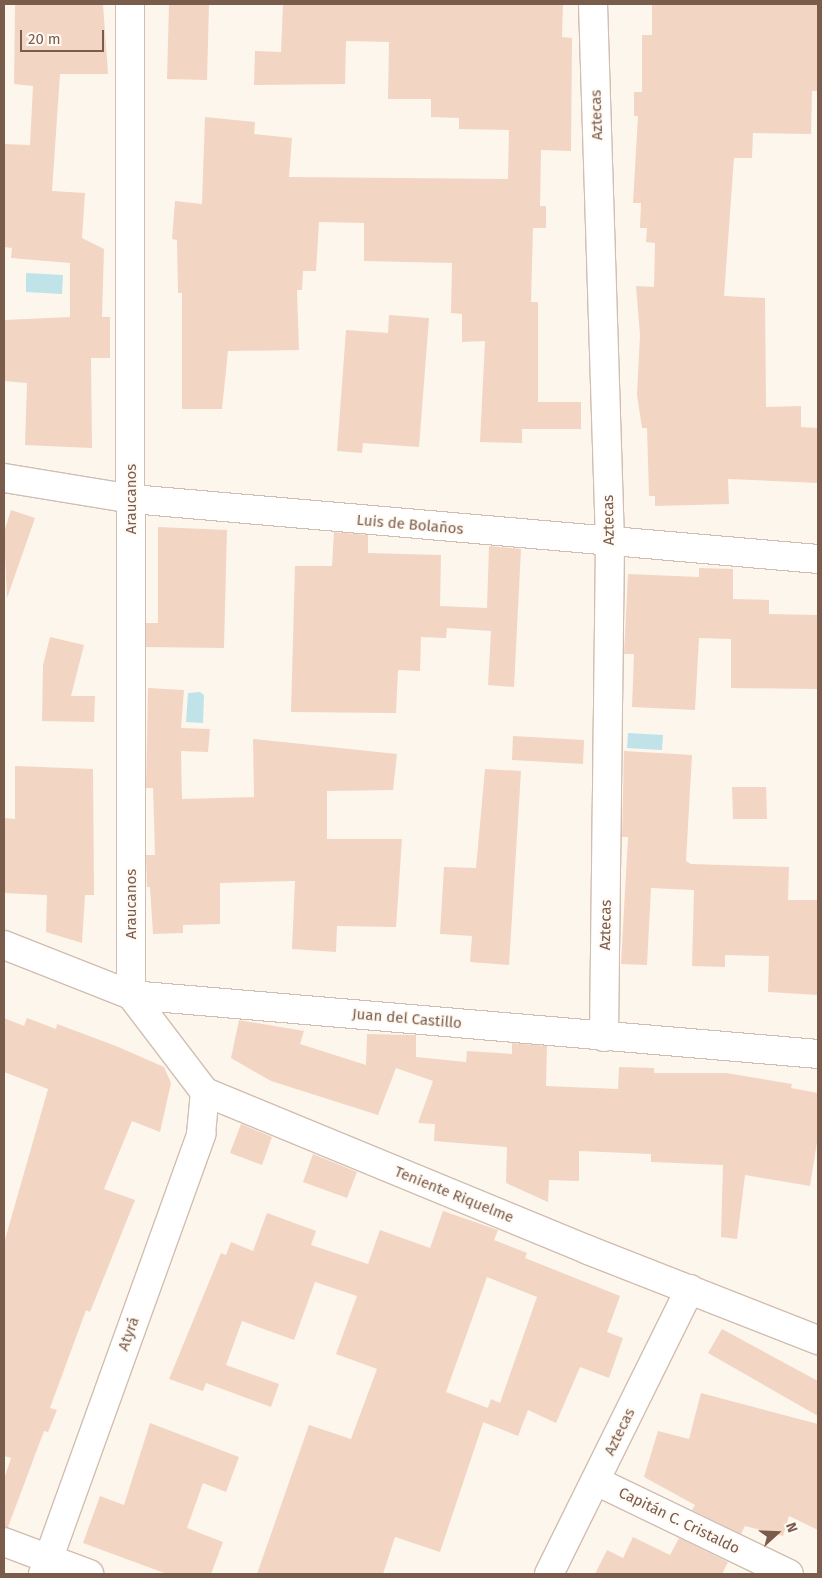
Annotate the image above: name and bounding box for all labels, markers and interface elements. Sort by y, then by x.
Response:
scale bar [22,20,106,52]
text: 20 m [28,30,61,48]
street label: Aztecas [587,89,607,141]
street label: Araucanos [123,464,141,534]
street label: Aztecas [600,495,618,545]
street label: Luis de Bolaños [356,511,464,539]
street label: Araucanos [123,869,141,939]
street label: Aztecas [597,900,615,950]
street label: Juan del Castillo [351,1005,463,1033]
street label: Teniente Riquelme [392,1163,516,1227]
street label: Atyrá [115,1315,143,1353]
street label: Aztecas [601,1405,639,1459]
street label: Capitán C. Cristaldo [616,1484,742,1558]
north arrow [752,1508,802,1558]
text: N [782,1520,801,1535]

